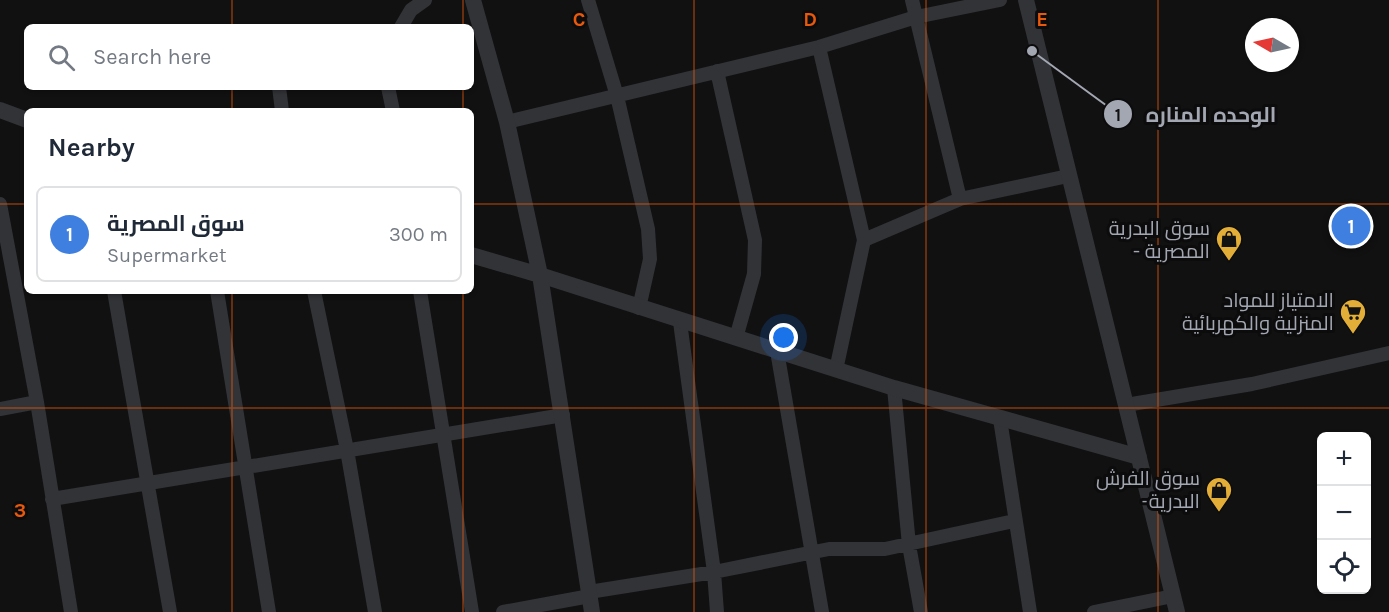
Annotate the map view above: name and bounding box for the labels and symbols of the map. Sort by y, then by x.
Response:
text: C [573,8,585,31]
text: D [803,8,817,31]
text: E [1036,8,1048,31]
north arrow [1245,18,1299,72]
callout: الوحده المناره [1103,95,1288,134]
text: الوحده المناره [1146,103,1276,128]
text: 1 [1115,104,1121,126]
pin: 1 [1332,204,1370,248]
place label: سوق البدرية - المصرية [1109,217,1210,263]
shop icon: سوق البدرية - المصرية [1214,224,1244,262]
place label: الامتياز للمواد المنزلية والكهربائية [1182,289,1334,336]
supermarket icon: الامتياز للمواد المنزلية والكهربائية [1338,297,1368,335]
your location [769,323,798,352]
place label: سوق الفرش -البدرية [1096,467,1200,513]
shop icon: سوق الفرش -البدرية [1204,475,1234,513]
text: 3 [14,499,26,522]

